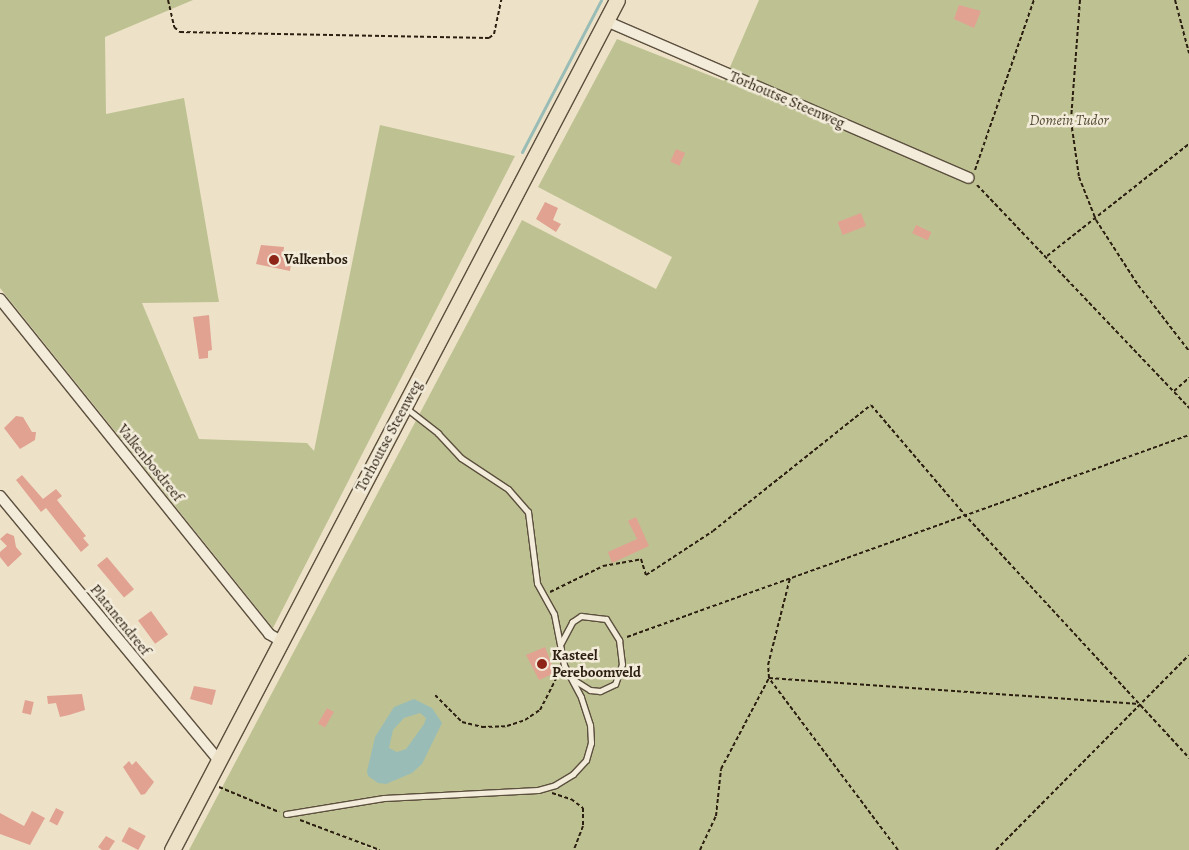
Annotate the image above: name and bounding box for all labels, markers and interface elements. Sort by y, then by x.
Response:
street label: Torhoutse Steenweg [727,68,847,132]
park label: Domein Tudor [1029,112,1109,130]
place label: Valkenbos [284,251,348,269]
marker: Valkenbos [268,254,280,266]
street label: Torhoutse Steenweg [352,377,426,495]
street label: Valkenbosdreef [113,421,187,505]
street label: Platanendreef [86,581,154,659]
place label: Kasteel Pereboomveld [552,646,641,681]
marker: Kasteel Pereboomveld [536,658,548,670]

